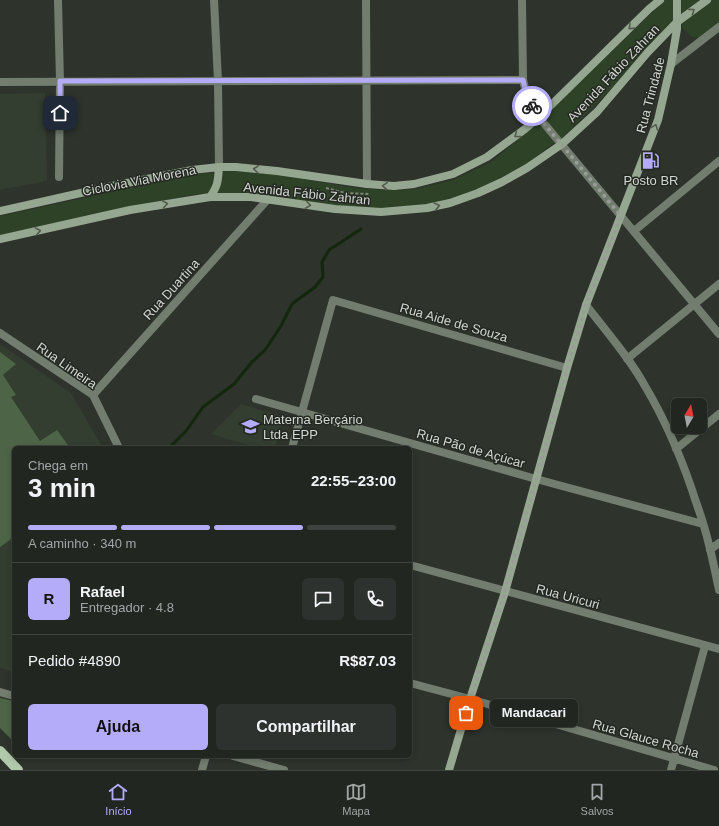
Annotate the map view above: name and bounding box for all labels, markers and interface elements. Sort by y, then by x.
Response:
one-way arrow [688,9,695,16]
street label: Avenida Fábio Zahran [564,22,662,125]
one-way arrow [628,22,636,29]
street label: Rua Trindade [633,55,668,135]
courier [512,86,552,126]
icon: bike [521,95,543,117]
pin [43,96,77,130]
icon: home [49,102,71,124]
one-way arrow [651,124,659,131]
one-way arrow [514,130,521,137]
fuel station icon: Posto BR [641,151,661,171]
street label: Ciclovia Via Morena [81,162,198,199]
one-way arrow [253,165,259,174]
place label: Posto BR [624,173,678,188]
street label: Avenida Fábio Zahran [243,179,371,208]
one-way arrow [382,181,388,190]
one-way arrow [305,200,311,209]
one-way arrow [162,201,168,209]
one-way arrow [434,202,440,210]
one-way arrow [35,227,41,235]
street label: Rua Duartina [140,255,203,323]
street label: Rua Aide de Souza [398,300,510,345]
street label: Rua Limeira [34,339,100,392]
north arrow [671,398,707,434]
map controls [671,398,707,434]
place label: Materna Berçário Ltda EPP [263,412,363,442]
school or university icon: Materna Berçário Ltda EPP [240,416,260,436]
street label: Rua Pão de Açúcar [415,426,527,471]
text: Chega em [28,458,88,473]
text: 22:55–23:00 [311,472,396,489]
text: 3 min [28,473,96,503]
text: A caminho · 340 m [28,536,136,551]
button: chat [302,578,344,620]
button: phone [354,578,396,620]
street label: Rua Uricuri [535,581,601,612]
text: Rafael [80,583,125,600]
text: R [44,590,54,607]
text: Entregador · 4.8 [80,600,174,615]
text: Pedido #4890 [28,652,121,669]
text: R$87.03 [339,652,396,669]
pin [449,696,483,730]
callout: Mandacari [490,699,578,727]
icon: bag [455,702,477,724]
button: Ajuda [28,704,208,750]
button: Compartilhar [216,704,396,750]
text: Mandacari [502,705,566,720]
street label: Rua Glauce Rocha [591,716,701,761]
tab: Início [105,781,132,817]
tab: Mapa [342,781,370,817]
tab: Salvos [581,781,614,817]

